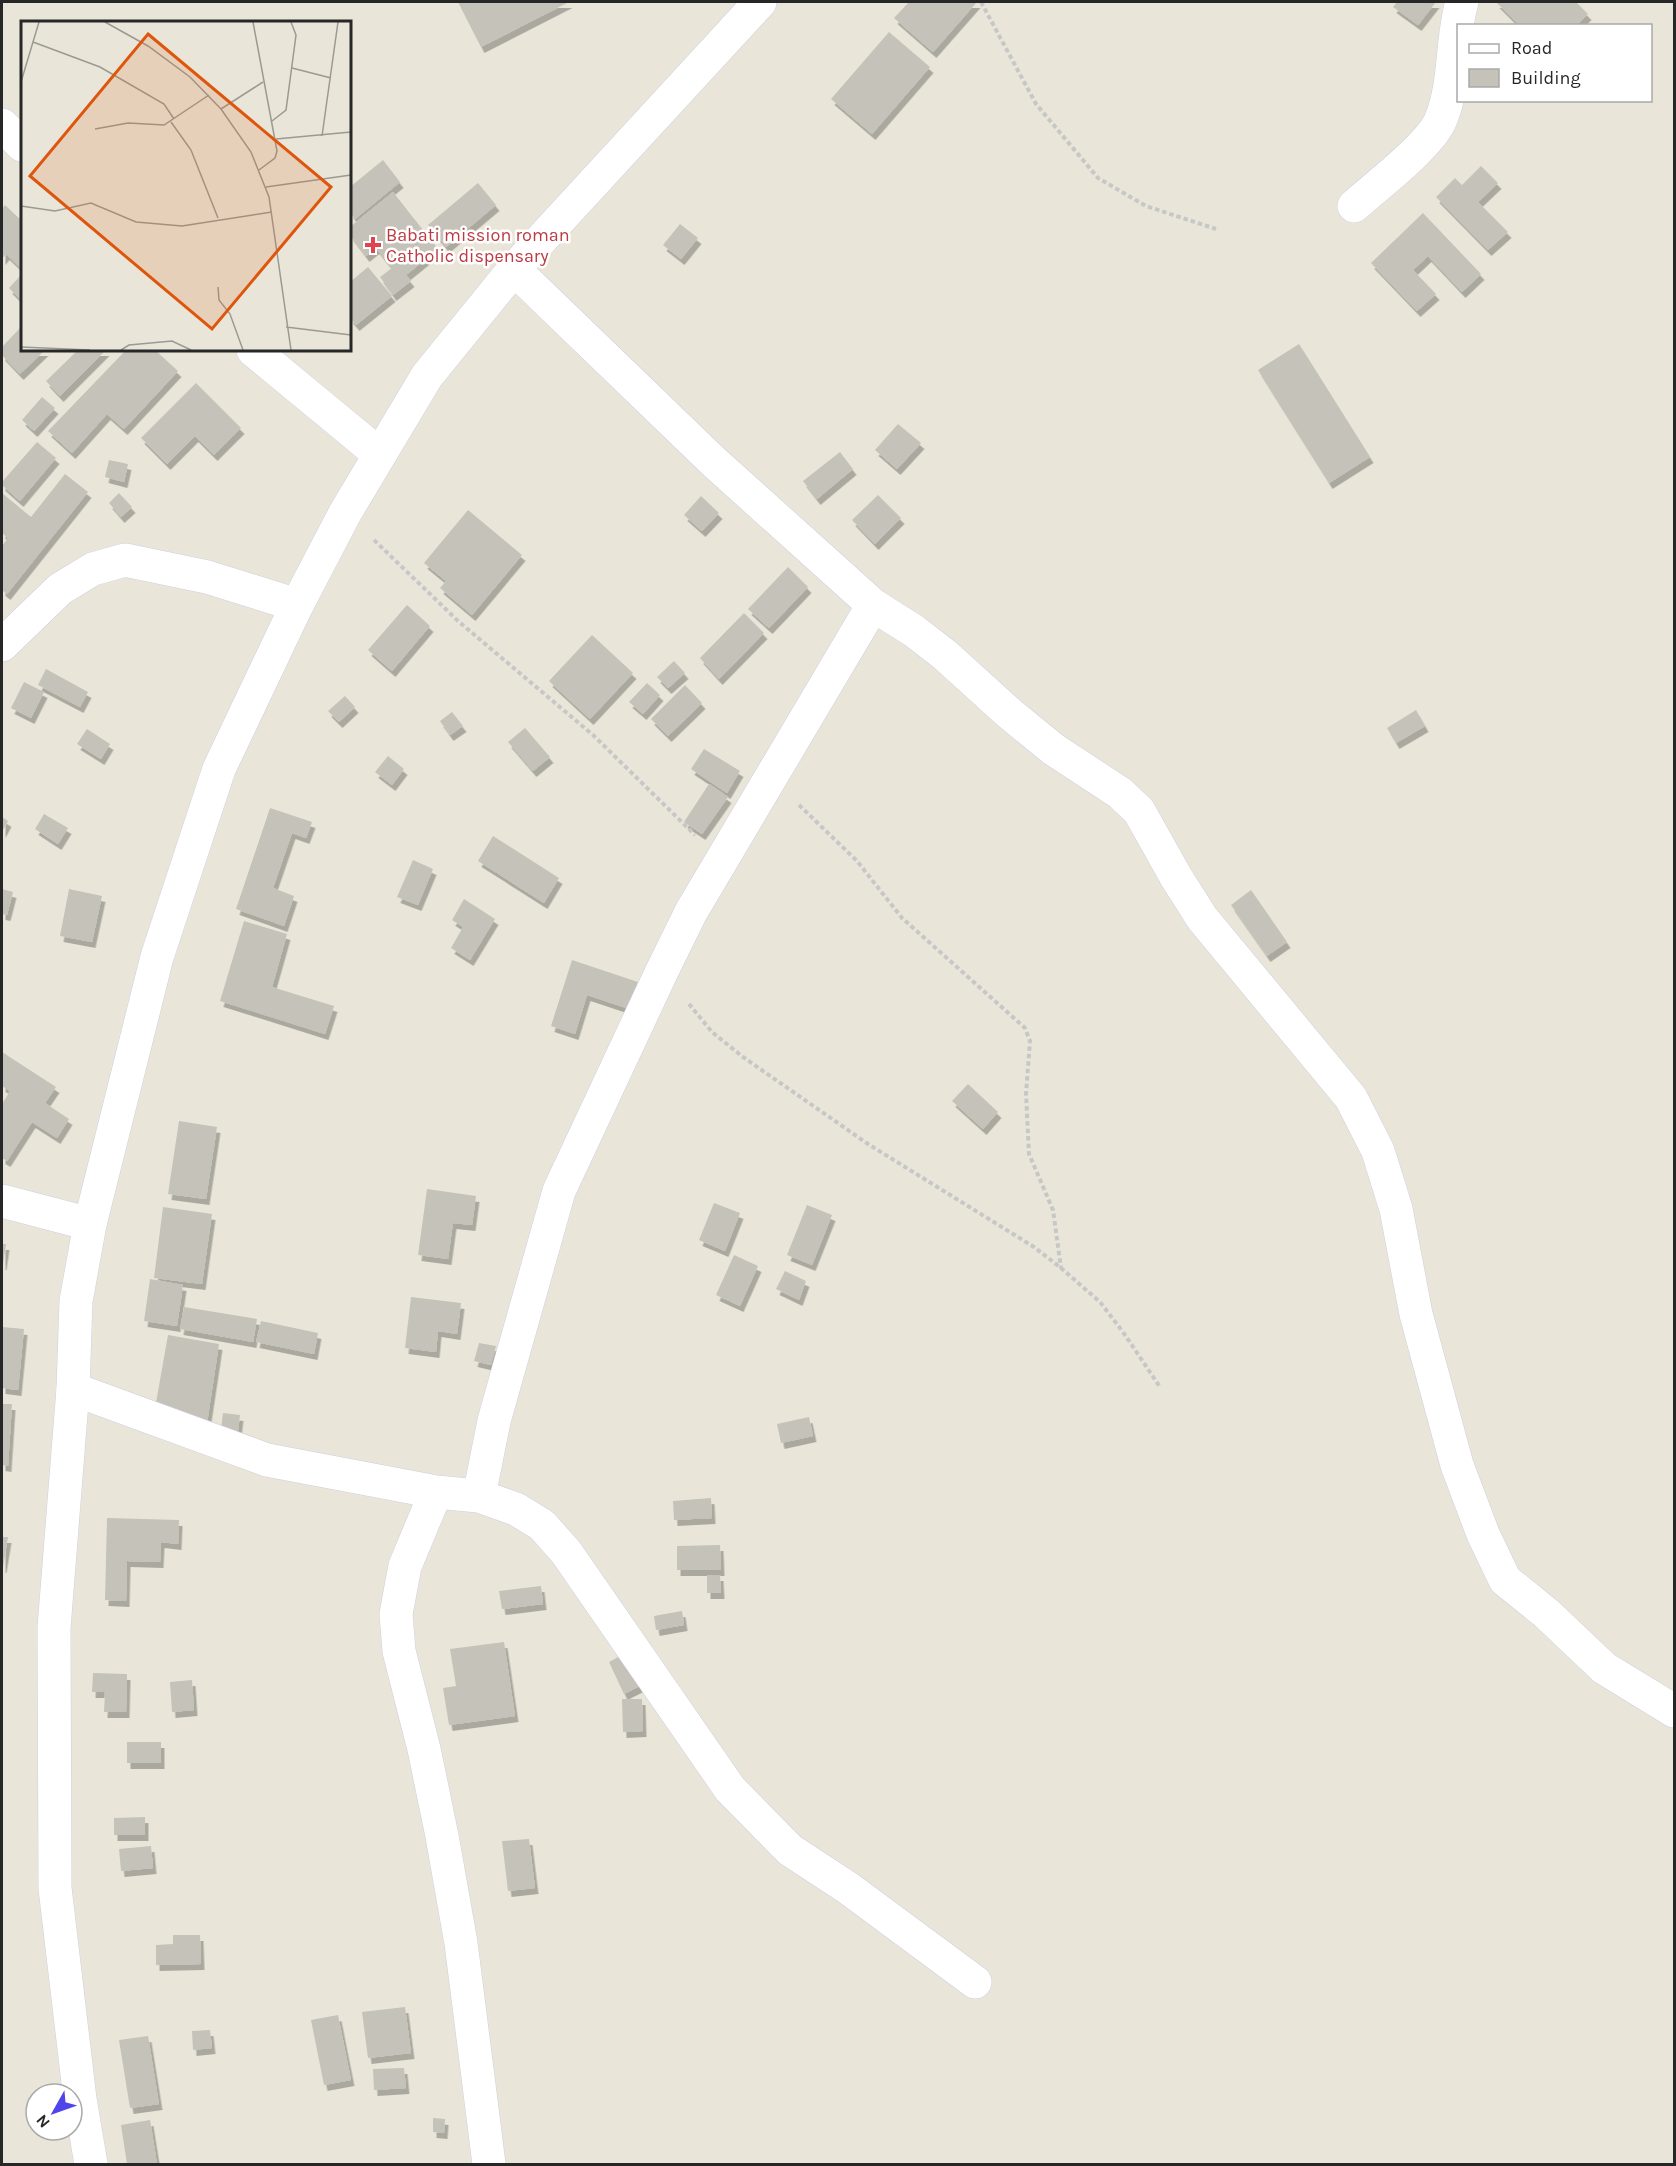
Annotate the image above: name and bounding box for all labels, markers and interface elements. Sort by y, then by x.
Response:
inset map [21,21,351,351]
legend [1457,24,1652,102]
text: Road [1511,37,1552,59]
text: Building [1511,67,1581,89]
place label: Babati mission roman Catholic dispensary [386,224,570,267]
marker: Babati mission roman Catholic dispensary [364,236,382,254]
north arrow [24,2082,84,2142]
text: N [32,2111,54,2132]

